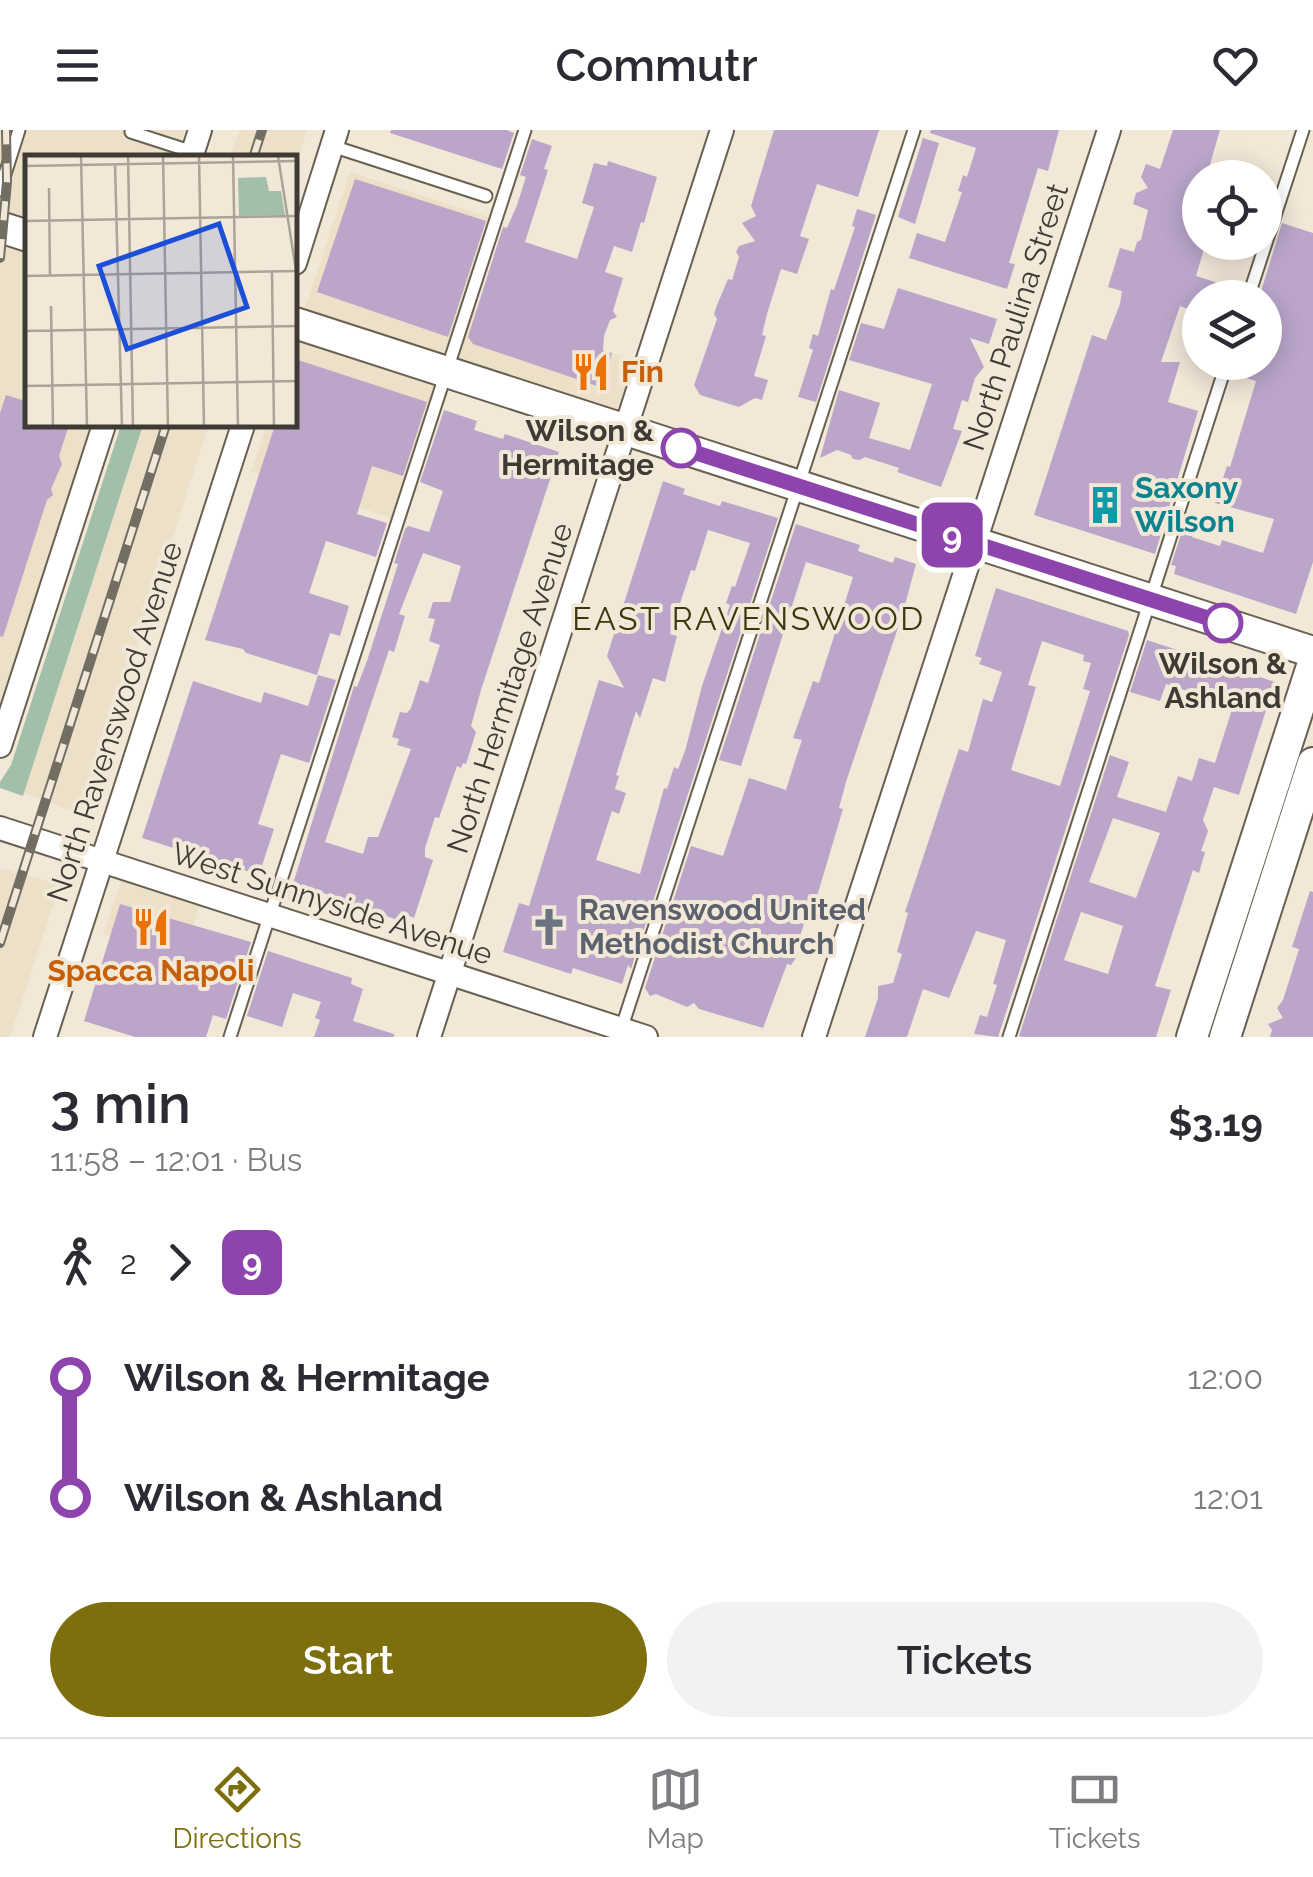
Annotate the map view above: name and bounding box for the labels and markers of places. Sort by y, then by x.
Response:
restaurant icon: Fin [570,351,612,393]
place label: Fin [621,354,664,389]
place label: Wilson & Hermitage [501,413,655,482]
marker: Wilson & Hermitage [662,429,700,467]
place label: Saxony Wilson [1135,470,1239,539]
building icon: Saxony Wilson [1084,484,1126,526]
marker: Wilson & Ashland [1204,604,1242,642]
place label: Wilson & Ashland [1159,646,1288,715]
place label: Ravenswood United Methodist Church [579,892,866,961]
restaurant icon: Spacca Napoli [130,906,172,948]
church icon: Ravenswood United Methodist Church [528,906,570,948]
place label: Spacca Napoli [48,953,254,988]

